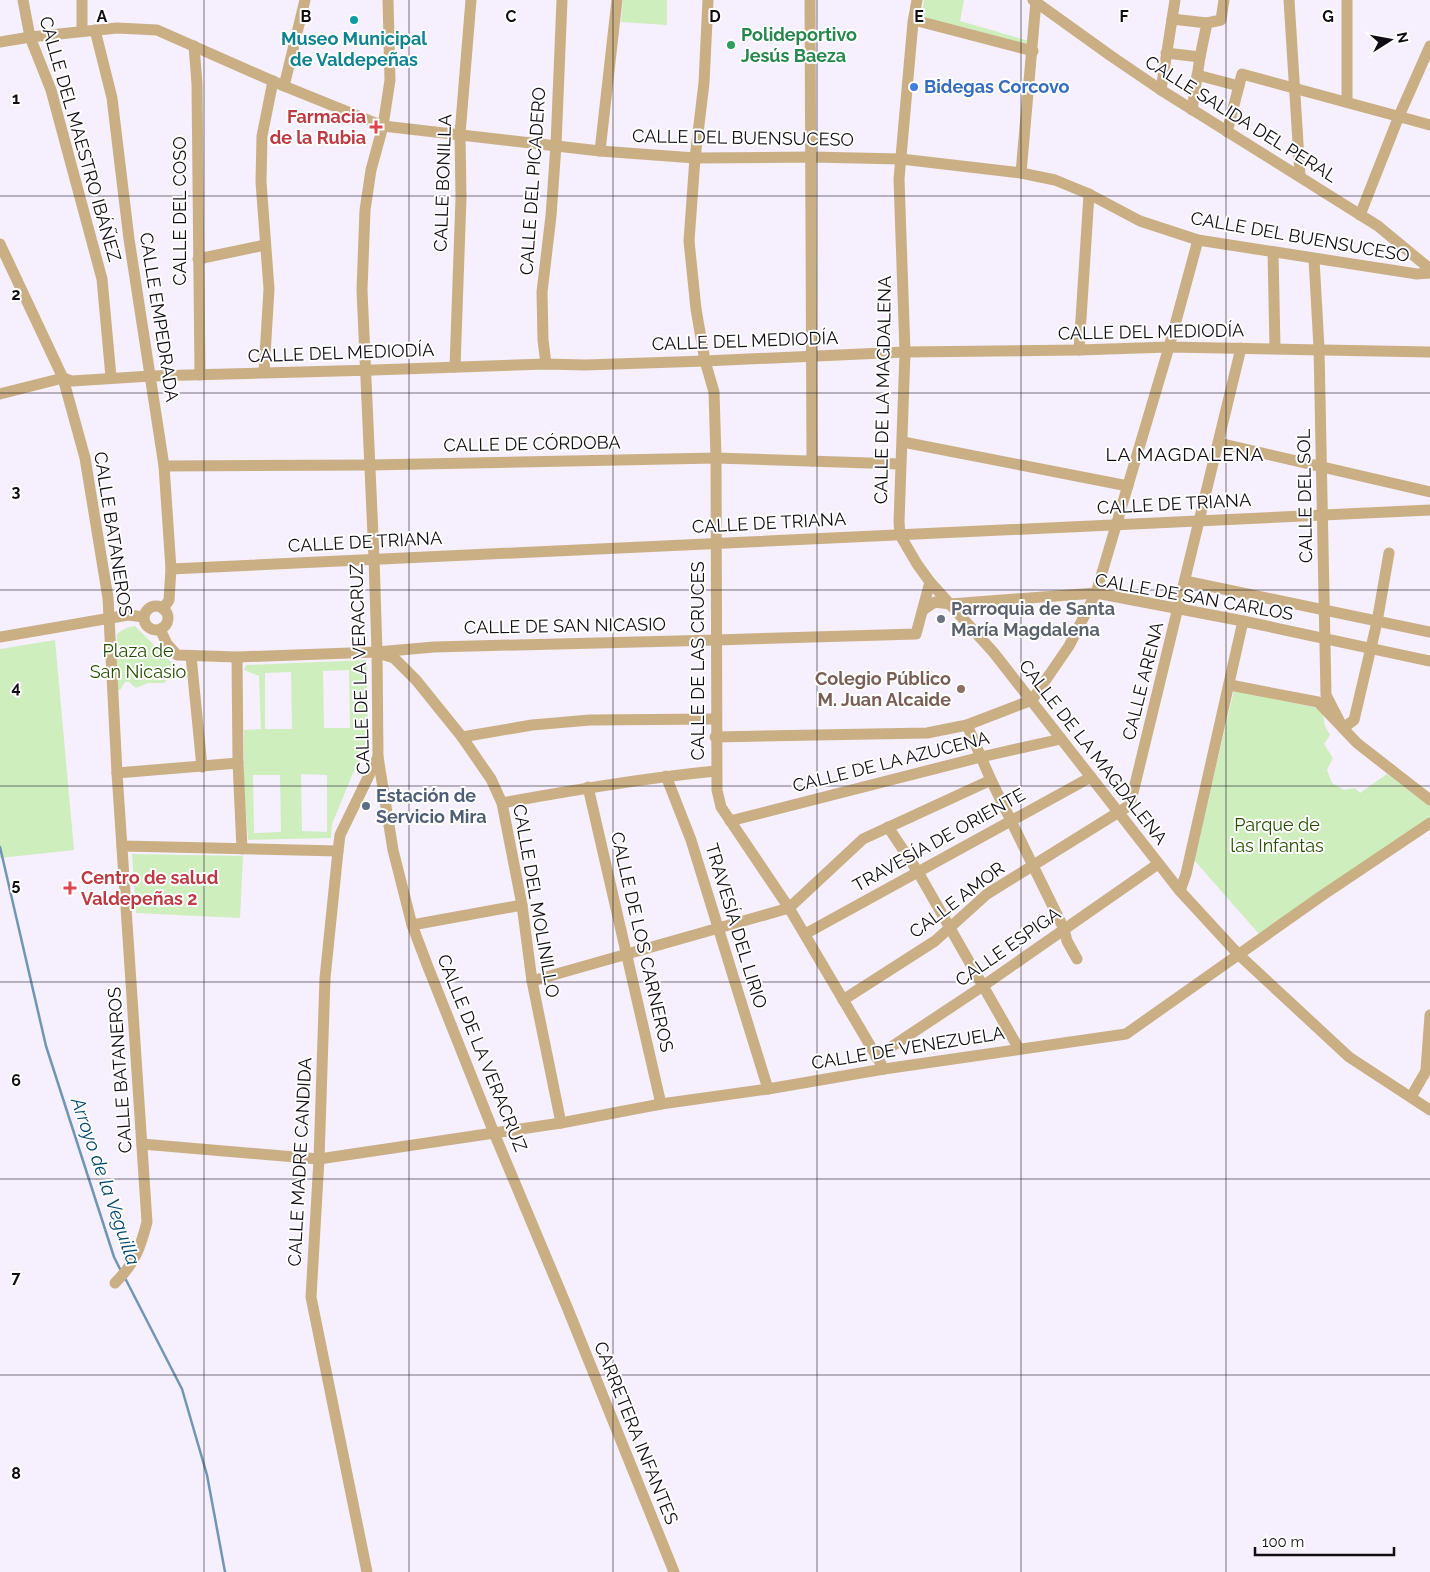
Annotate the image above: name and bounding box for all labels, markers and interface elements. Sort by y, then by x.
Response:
text: B [301,7,312,26]
text: C [506,7,517,26]
text: D [709,7,721,26]
text: E [914,7,924,26]
text: F [1119,7,1129,26]
text: G [1322,7,1334,26]
street label: CALLE DEL MAESTRO IBÁÑEZ [34,14,126,264]
marker: Museo Municipal de Valdepeñas [348,14,360,26]
north arrow [1365,15,1415,65]
place label: Polideportivo Jesús Baeza [741,24,857,66]
place label: Museo Municipal de Valdepeñas [281,28,427,70]
text: N [1394,31,1412,44]
marker: Polideportivo Jesús Baeza [725,39,737,51]
street label: CALLE SALIDA DEL PERAL [1141,51,1341,187]
place label: Bidegas Corcovo [924,76,1069,97]
marker: Bidegas Corcovo [908,81,920,93]
street label: CALLE DEL PICADERO [515,86,550,276]
text: 1 [12,89,20,108]
place label: Farmacia de la Rubia [270,106,366,148]
street label: CALLE BONILLA [430,114,455,252]
marker: Farmacia de la Rubia [370,121,382,133]
street label: CALLE DEL BUENSUCESO [632,125,854,150]
street label: CALLE DEL COSO [169,136,190,286]
street label: CALLE DEL BUENSUCESO [1189,207,1411,266]
street label: CALLE EMPEDRADA [136,231,183,403]
street label: CALLE DE LA MAGDALENA [870,276,895,504]
text: 2 [11,285,21,304]
street label: CALLE DEL MEDIODÍA [1058,318,1244,344]
street label: CALLE DEL MEDIODÍA [651,326,838,354]
street label: CALLE DEL MEDIODÍA [247,338,434,366]
street label: CALLE DEL SOL [1293,428,1316,563]
street label: CALLE DE CÓRDOBA [443,430,621,456]
district label: LA MAGDALENA [1106,443,1264,465]
street label: CALLE BATANEROS [90,450,137,618]
text: 3 [12,482,21,501]
street label: CALLE DE TRIANA [1096,489,1252,518]
street label: CALLE DE TRIANA [691,508,847,537]
street label: CALLE DE TRIANA [287,527,443,556]
street label: CALLE DE LAS CRUCES [687,561,708,761]
street label: CALLE DE LA VERACRUZ [345,563,374,775]
street label: CALLE DE SAN CARLOS [1093,569,1295,624]
place label: Parroquia de Santa María Magdalena [951,598,1115,640]
street label: CALLE DE SAN NICASIO [464,613,666,638]
marker: Parroquia de Santa María Magdalena [935,613,947,625]
street label: CALLE ARENA [1118,620,1167,742]
park label: Plaza de San Nicasio [90,640,187,682]
street label: CALLE DE LA MAGDALENA [1015,655,1172,848]
place label: Colegio Público M. Juan Alcaide [815,668,951,710]
text: 4 [11,678,21,697]
marker: Colegio Público M. Juan Alcaide [955,683,967,695]
street label: CALLE DE LA AZUCENA [790,727,991,796]
street label: TRAVESÍA DE ORIENTE [849,783,1028,896]
place label: Estación de Servicio Mira [376,785,487,827]
marker: Estación de Servicio Mira [360,800,372,812]
street label: CALLE DEL MOLINILLO [509,803,564,999]
park label: Parque de las Infantas [1230,814,1324,856]
street label: CALLE DE LOS CARNEROS [607,830,678,1054]
street label: TRAVESÍA DEL LIRIO [701,840,773,1011]
street label: CALLE AMOR [905,857,1009,942]
place label: Centro de salud Valdepeñas 2 [81,867,218,909]
text: 5 [12,875,21,894]
marker: Centro de salud Valdepeñas 2 [63,881,77,895]
street label: CALLE ESPIGA [951,903,1064,991]
street label: CALLE DE LA VERACRUZ [433,951,532,1155]
street label: CALLE BATANEROS [103,986,136,1154]
street label: CALLE DE VENEZUELA [810,1022,1006,1073]
street label: CALLE MADRE CANDIDA [284,1057,315,1267]
text: 6 [11,1071,21,1090]
water label: Arroyo de la Veguilla [67,1093,145,1268]
text: 7 [12,1268,21,1287]
street label: CARRETERA INFANTES [590,1338,683,1527]
text: 8 [11,1464,21,1483]
scale bar [1255,1524,1394,1556]
text: 100 m [1262,1533,1304,1551]

